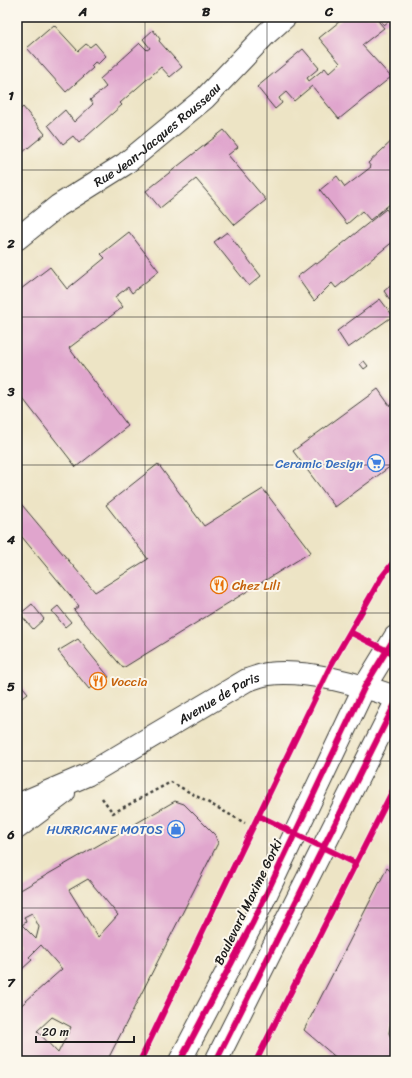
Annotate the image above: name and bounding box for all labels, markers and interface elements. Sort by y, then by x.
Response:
text: A [78,0,87,23]
text: B [202,0,211,23]
text: C [324,0,334,23]
street label: Rue Jean-Jacques Rousseau [88,76,226,193]
text: 1 [8,84,14,107]
text: 2 [6,232,15,255]
text: 3 [6,380,15,403]
place label: Ceramic Design [275,452,363,475]
supermarket icon: Ceramic Design [366,453,386,473]
text: 4 [6,528,16,551]
place label: Chez Lili [232,574,280,597]
restaurant icon: Chez Lili [209,575,229,595]
street label: Avenue de Paris [172,665,262,731]
place label: Voccia [111,670,148,693]
restaurant icon: Voccia [88,671,108,691]
text: 5 [7,675,15,698]
place label: HURRICANE MOTOS [47,818,163,841]
shop icon: HURRICANE MOTOS [166,819,186,839]
text: 6 [6,823,15,846]
street label: Boulevard Maxime Gorki [207,835,289,969]
text: 7 [7,971,16,994]
scale bar [36,1018,134,1044]
text: 20 m [42,1021,69,1043]

